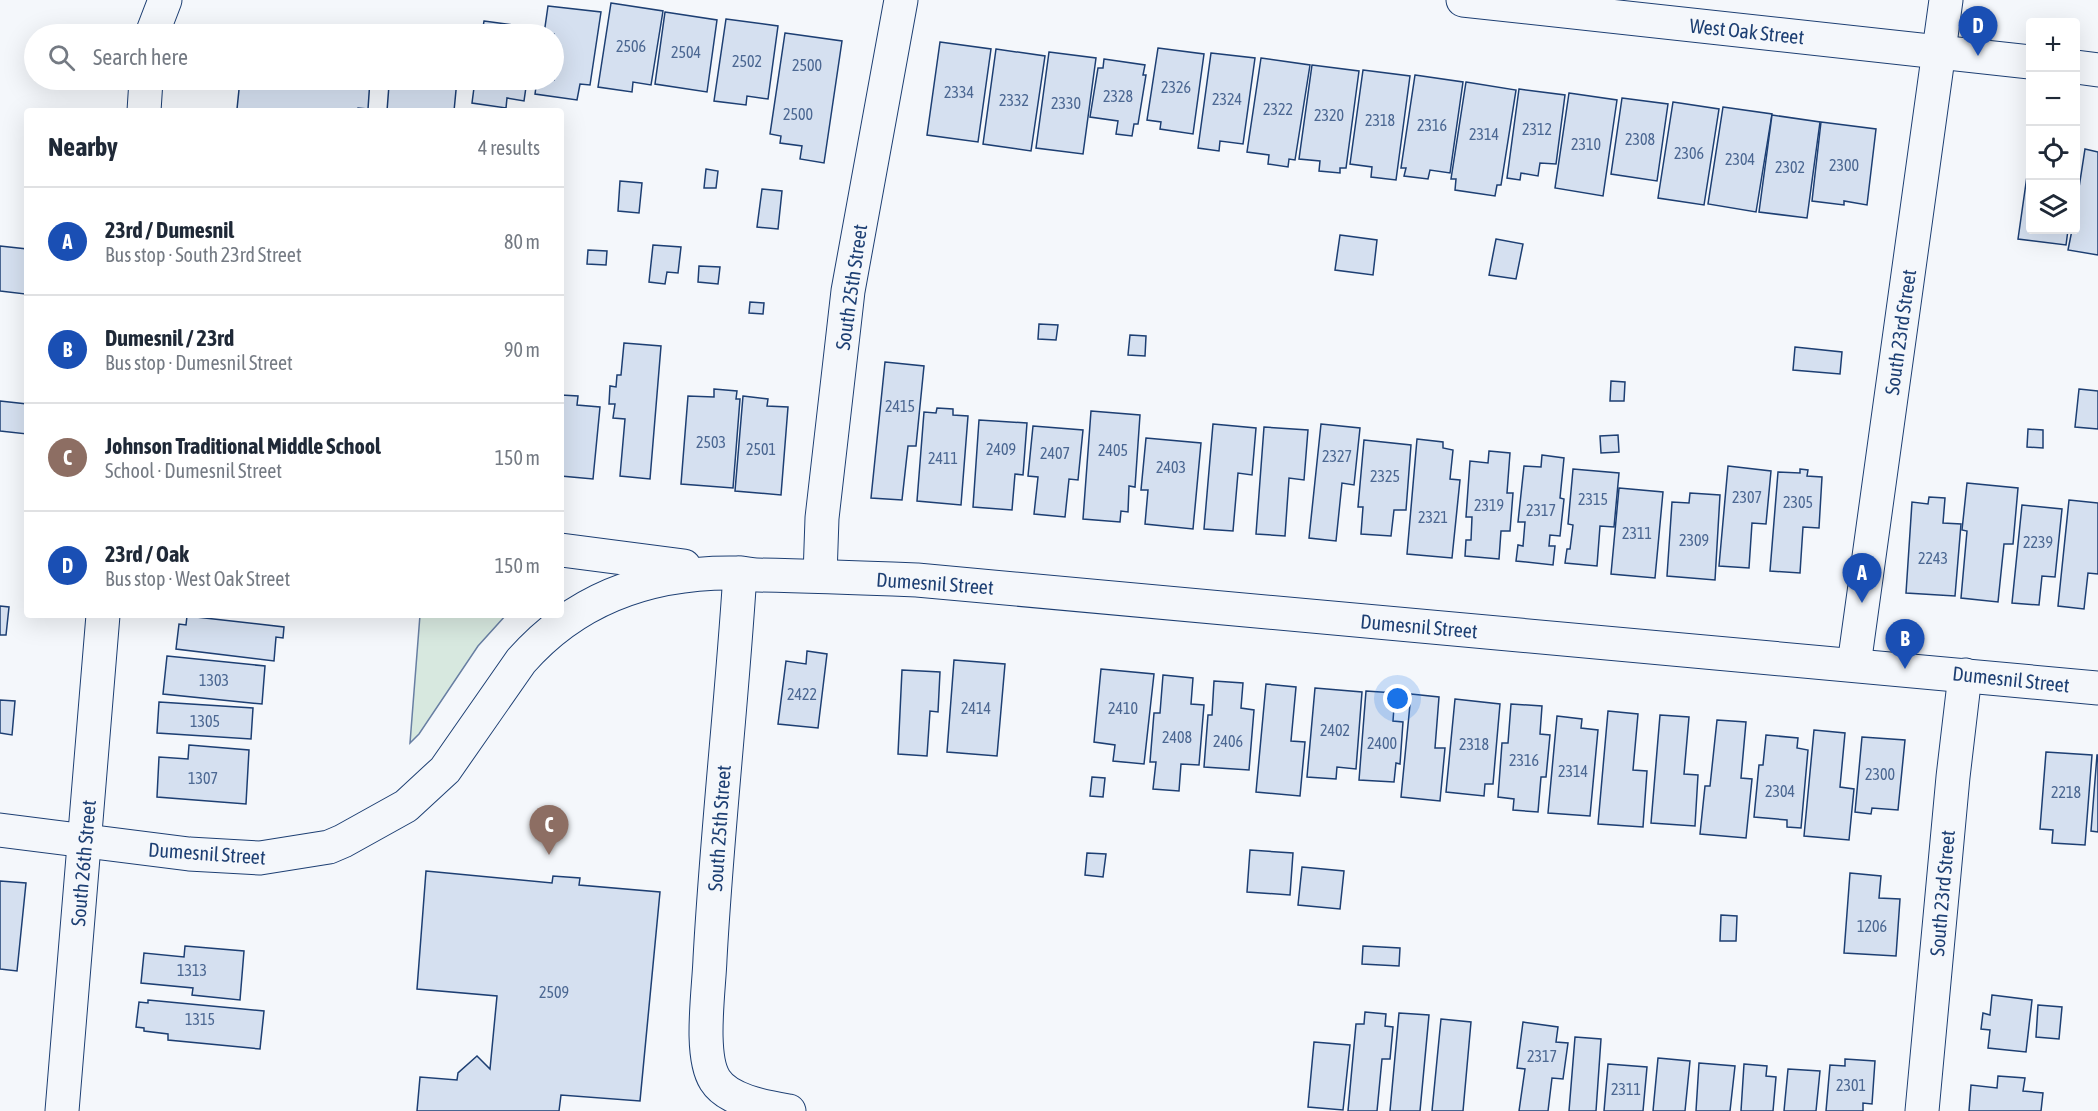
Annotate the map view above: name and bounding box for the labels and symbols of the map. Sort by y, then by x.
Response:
pin: D [1958,7,1998,56]
street label: West Oak Street [1689,14,1806,48]
house number: 2506 [616,37,646,55]
house number: 2504 [671,43,701,61]
house number: 2502 [732,52,762,70]
house number: 2500 [792,56,822,74]
house number: 2326 [1161,78,1191,96]
house number: 2334 [944,83,974,101]
house number: 2328 [1103,87,1133,105]
house number: 2324 [1212,90,1242,108]
house number: 2332 [999,91,1029,109]
house number: 2330 [1051,94,1081,112]
house number: 2322 [1263,100,1293,118]
house number: 2500 [783,105,813,123]
house number: 2320 [1314,106,1344,124]
house number: 2318 [1365,111,1395,129]
house number: 2316 [1417,116,1447,134]
house number: 2312 [1522,120,1552,138]
house number: 2314 [1469,125,1499,143]
house number: 2308 [1625,130,1655,148]
house number: 2310 [1571,135,1601,153]
house number: 2306 [1674,144,1704,162]
house number: 2304 [1725,150,1755,168]
house number: 2300 [1829,156,1859,174]
house number: 2302 [1775,158,1805,176]
street label: South 25th Street [831,223,871,351]
street label: South 23rd Street [1880,268,1920,396]
house number: 2415 [885,397,915,415]
house number: 2503 [696,433,726,451]
house number: 2501 [746,440,776,458]
house number: 2409 [986,440,1016,458]
house number: 2405 [1098,441,1128,459]
house number: 2407 [1040,444,1070,462]
house number: 2327 [1322,447,1352,465]
house number: 2411 [928,449,958,467]
house number: 2403 [1156,458,1186,476]
house number: 2325 [1370,467,1400,485]
house number: 2307 [1732,488,1762,506]
house number: 2315 [1578,490,1608,508]
house number: 2305 [1783,493,1813,511]
house number: 2319 [1474,496,1504,514]
house number: 2317 [1526,501,1556,519]
house number: 2321 [1418,508,1448,526]
house number: 2311 [1622,524,1652,542]
house number: 2309 [1679,531,1709,549]
house number: 2239 [2023,533,2053,551]
house number: 2243 [1918,549,1948,567]
pin: A [1842,554,1882,603]
street label: Dumesnil Street [876,567,995,599]
street label: Dumesnil Street [1359,609,1479,643]
pin: B [1886,620,1924,669]
street label: Dumesnil Street [1951,661,2071,697]
house number: 1303 [199,671,229,689]
your location [1383,684,1412,713]
house number: 2422 [787,685,817,703]
house number: 2414 [961,699,991,717]
house number: 2410 [1108,699,1138,717]
house number: 1305 [190,712,220,730]
house number: 2402 [1320,721,1350,739]
house number: 2408 [1162,728,1192,746]
house number: 2406 [1213,732,1243,750]
house number: 2400 [1367,734,1397,752]
house number: 2318 [1459,735,1489,753]
house number: 2316 [1509,751,1539,769]
house number: 2314 [1558,762,1588,780]
street label: South 25th Street [703,764,735,892]
house number: 2300 [1865,765,1895,783]
house number: 1307 [188,769,218,787]
house number: 2304 [1765,782,1795,800]
house number: 2218 [2051,783,2081,801]
street label: South 26th Street [66,799,100,927]
pin: C [530,806,568,855]
street label: South 23rd Street [1925,829,1959,957]
street label: Dumesnil Street [148,837,267,869]
house number: 1206 [1857,917,1887,935]
house number: 1313 [177,961,207,979]
house number: 2509 [539,983,569,1001]
house number: 1315 [185,1010,215,1028]
house number: 2317 [1527,1047,1557,1065]
house number: 2301 [1836,1076,1866,1094]
house number: 2311 [1611,1080,1641,1098]

